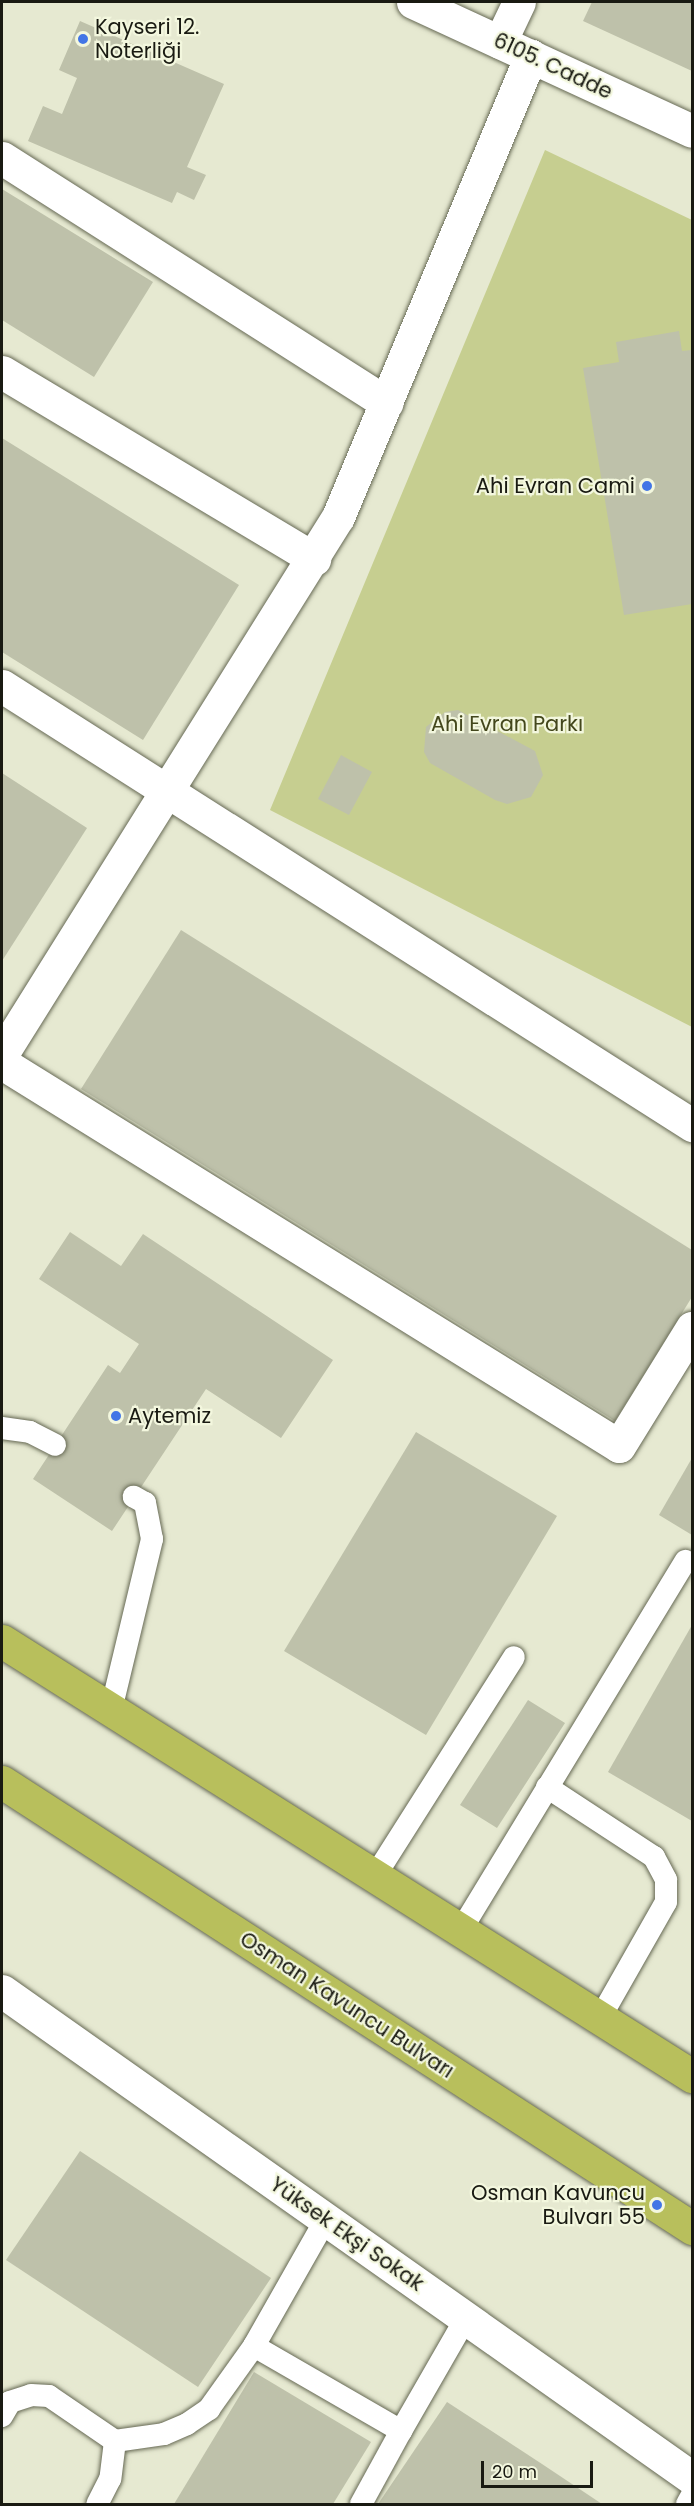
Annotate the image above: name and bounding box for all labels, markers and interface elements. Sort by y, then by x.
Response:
place label: Kayseri 12. Noterliği [95,14,199,64]
street label: 6105. Cadde [490,27,616,105]
marker: Kayseri 12. Noterliği [76,32,90,46]
place label: Ahi Evran Cami [476,473,635,499]
marker: Ahi Evran Cami [640,479,654,493]
park label: Ahi Evran Parkı [431,711,583,737]
place label: Aytemiz [128,1403,211,1429]
marker: Aytemiz [109,1409,123,1423]
street label: Osman Kavuncu Bulvarı [235,1926,459,2084]
street label: Yüksek Ekşi Sokak [265,2172,429,2296]
place label: Osman Kavuncu Bulvarı 55 [471,2180,645,2230]
marker: Osman Kavuncu Bulvarı 55 [650,2198,664,2212]
scale bar [484,2449,596,2487]
text: 20 m [492,2459,537,2484]

